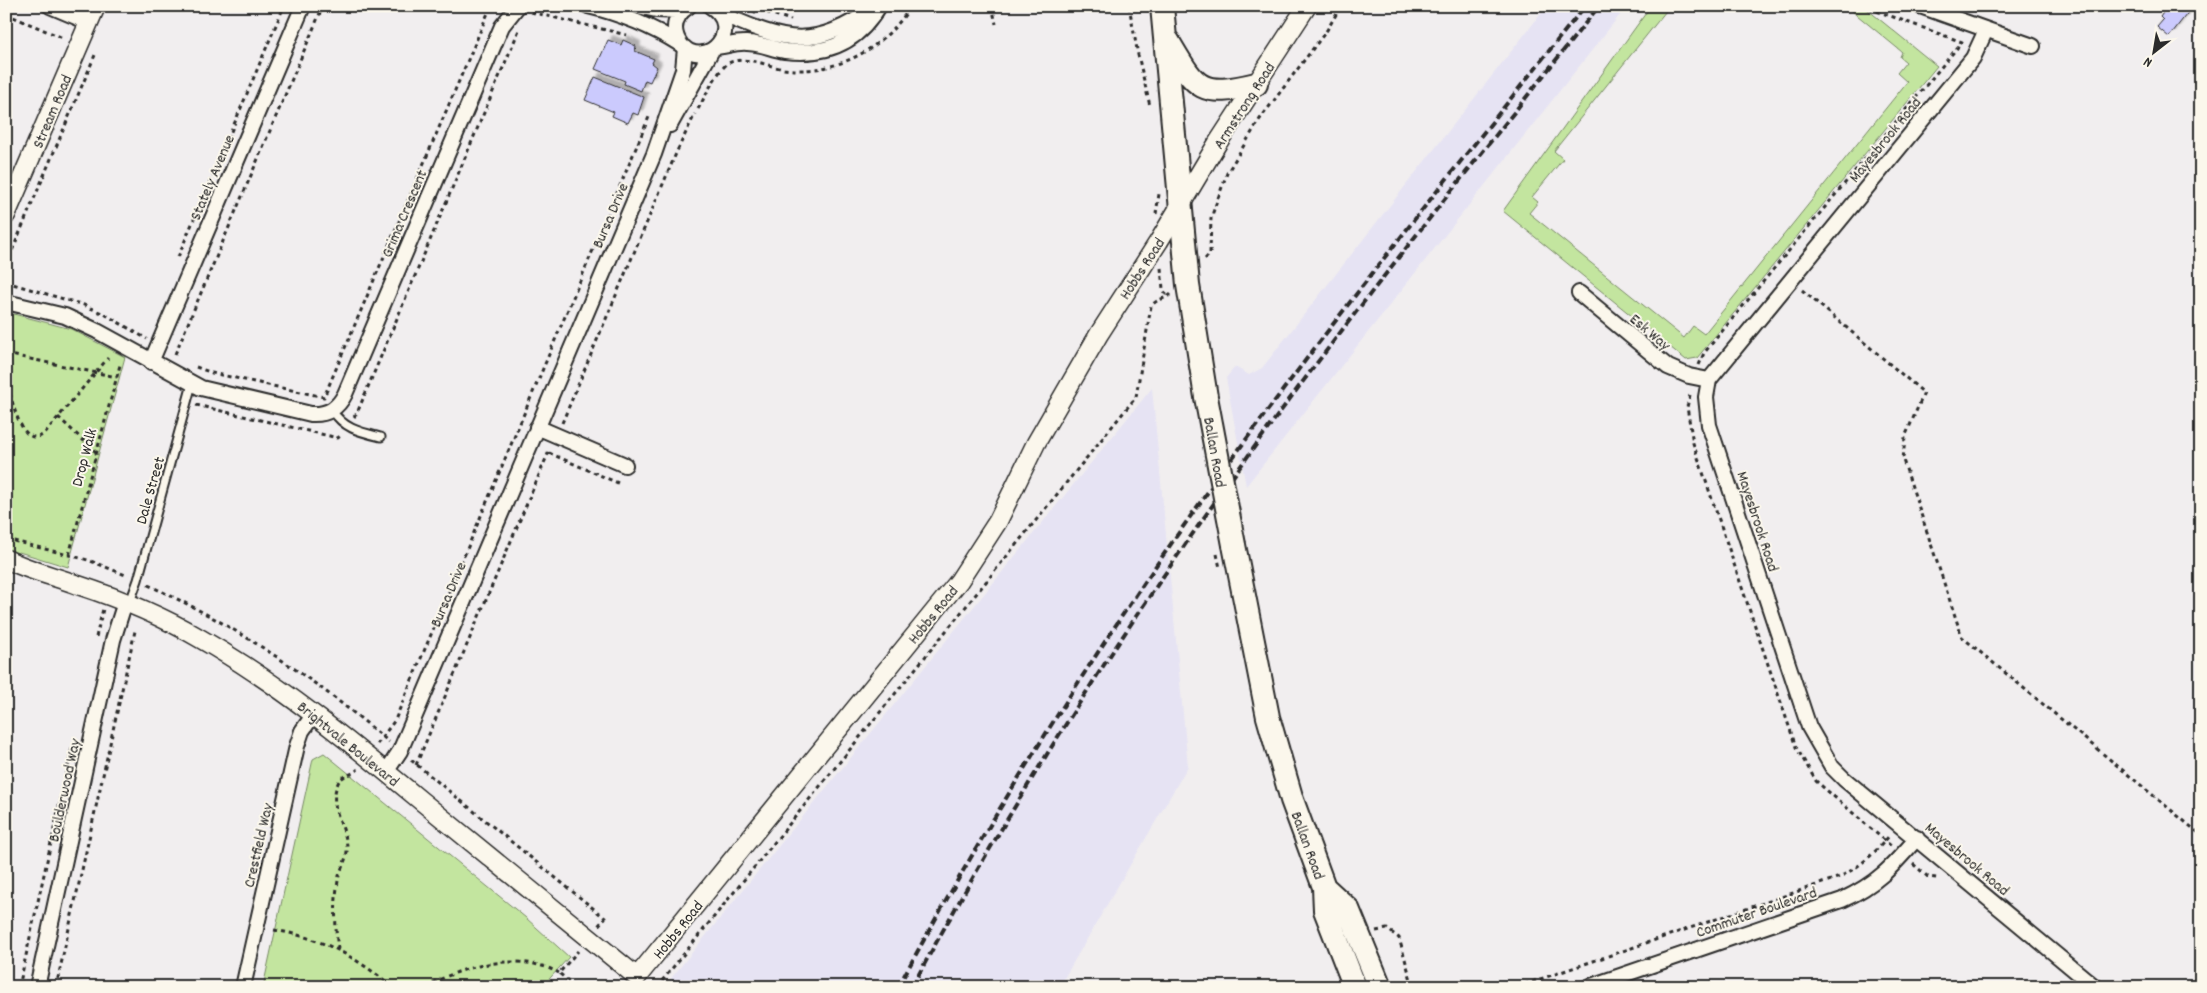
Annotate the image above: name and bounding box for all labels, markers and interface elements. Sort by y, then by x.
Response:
north arrow [2130,28,2180,78]
text: N [2140,51,2156,72]
street label: Armstrong Road [1208,58,1282,154]
street label: Stream Road [27,72,79,152]
street label: Mayesbrook Road [1844,93,1928,188]
street label: Stately Avenue [185,132,242,224]
street label: Grima Crescent [376,166,434,262]
street label: Bursa Drive [587,180,635,252]
street label: Hobbs Road [1115,234,1172,305]
street label: Esk Way [1624,309,1675,357]
street label: Ballan Road [1196,415,1231,489]
street label: Drop Walk [67,426,104,489]
street label: Dale Street [131,454,172,527]
street label: Mayesbrook Road [1730,469,1784,575]
street label: Bursa Drive [425,559,473,631]
street label: Hobbs Road [903,581,965,650]
street label: Brightvale Boulevard [291,697,403,793]
street label: Boulderwood Way [43,736,88,844]
street label: Crestfield Way [239,801,280,890]
street label: Ballan Road [1284,808,1330,883]
street label: Mayesbrook Road [1919,818,2014,902]
street label: Commuter Boulevard [1693,882,1820,945]
street label: Hobbs Road [648,896,710,965]

